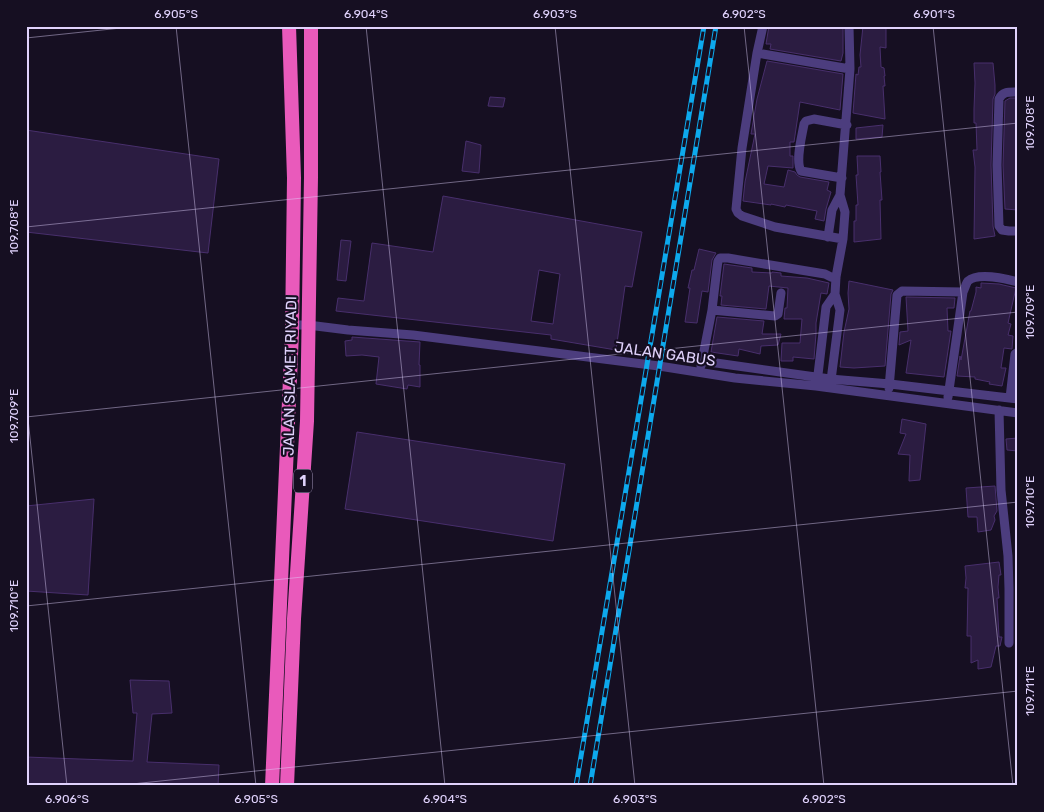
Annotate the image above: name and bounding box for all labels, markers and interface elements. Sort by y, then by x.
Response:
text: 6.905°S [154,7,198,21]
text: 6.904°S [344,7,388,21]
text: 6.903°S [533,7,577,21]
text: 6.902°S [722,7,766,21]
text: 6.901°S [913,7,955,21]
text: 109.708°E [1023,95,1037,151]
text: 109.708°E [7,199,21,255]
text: 109.709°E [1023,285,1037,339]
street label: JALAN SLAMET RIYADI [280,296,300,456]
street label: JALAN GABUS [613,338,717,370]
text: 109.709°E [7,389,21,443]
road number: 1 [294,470,312,492]
text: 109.710°E [1023,476,1037,528]
text: 109.710°E [7,580,21,632]
text: 109.711°E [1023,666,1037,716]
text: 6.906°S [45,792,89,806]
text: 6.905°S [234,792,278,806]
text: 6.904°S [423,792,467,806]
text: 6.903°S [613,792,657,806]
text: 6.902°S [802,792,846,806]

